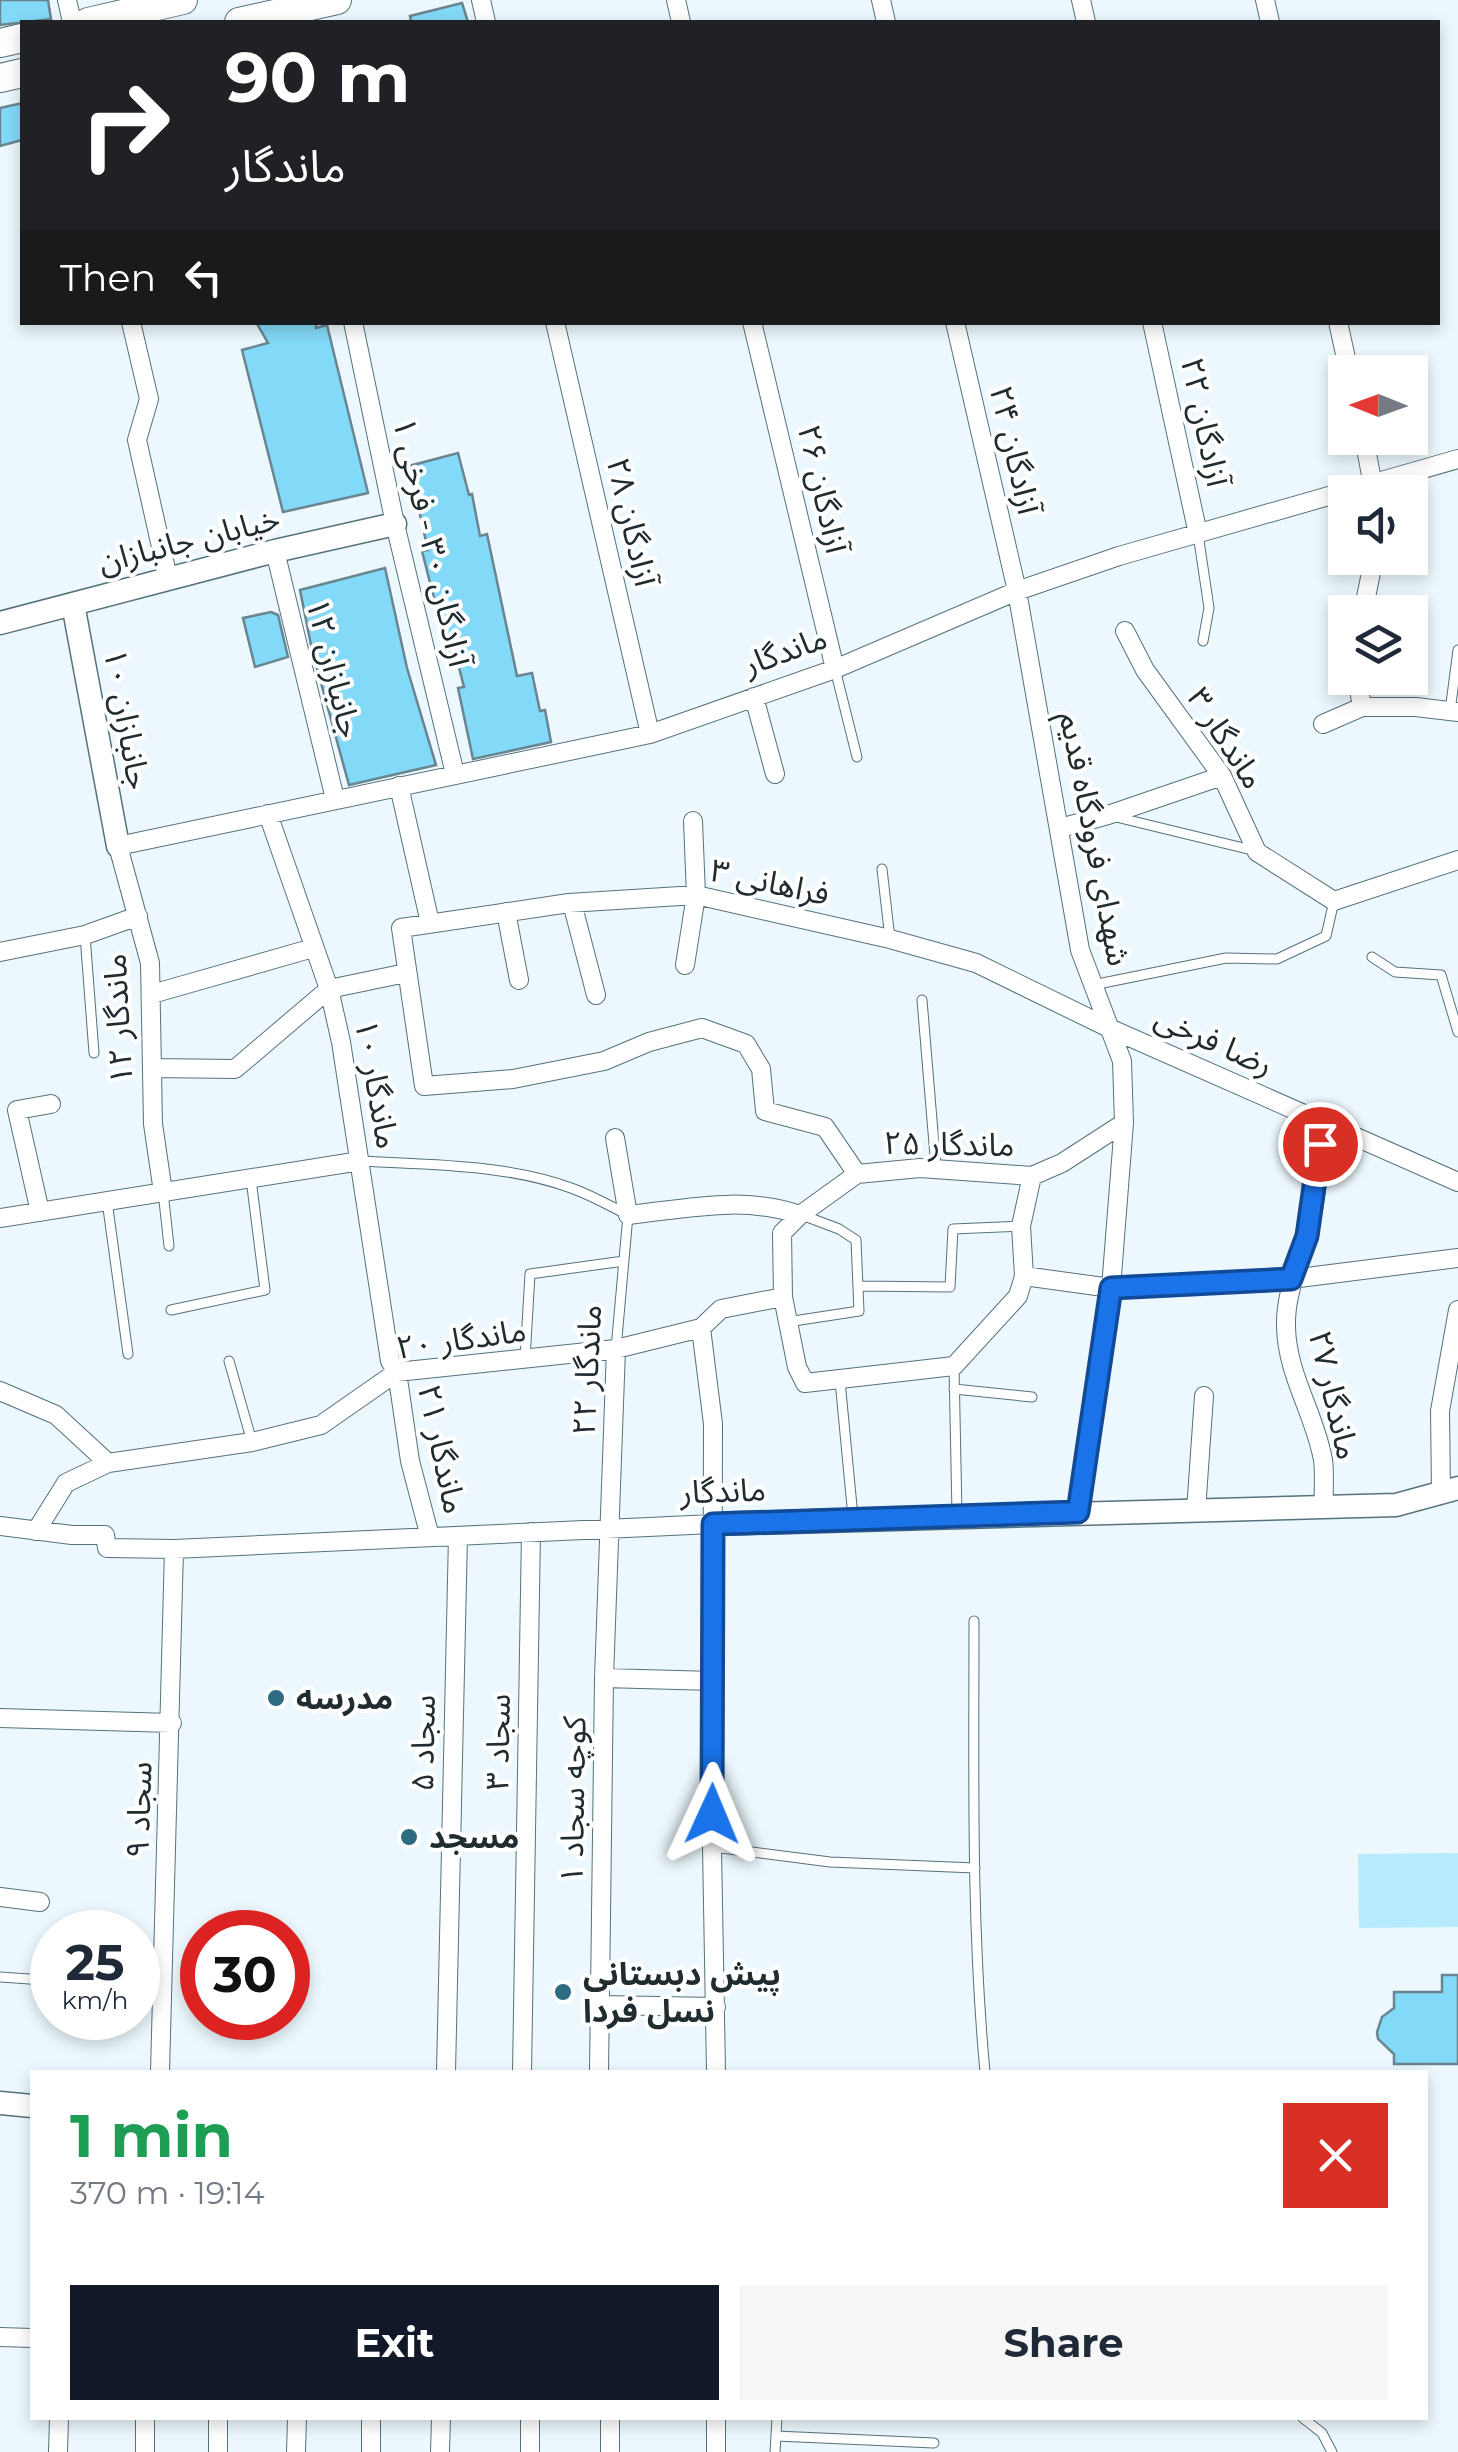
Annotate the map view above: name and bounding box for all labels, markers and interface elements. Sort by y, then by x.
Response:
text: 90 m [225,34,410,120]
icon: right [60,60,190,190]
text: ماندگار [225,138,346,193]
icon: left [176,250,231,305]
text: Then [60,254,156,301]
street label: آزادگان ۲۲ [1173,354,1238,492]
north arrow [1328,355,1428,455]
map controls [1328,355,1428,695]
street label: آزادگان ۲۴ [982,382,1050,520]
street label: آزادگان ۳۰ - فرخی ۱ [385,413,480,672]
street label: آزادگان ۲۶ [790,421,858,559]
street label: آزادگان ۲۸ [599,454,667,592]
button: sound [1328,475,1428,575]
street label: خیابان جانبازان [94,498,284,581]
street label: جانبازان ۱۲ [298,594,371,742]
button: layers [1328,595,1428,695]
street label: ماندگار [737,618,832,684]
street label: جانبازان ۱۰ [96,645,159,792]
street label: ماندگار ۳ [1179,680,1273,796]
street label: شهدای فرودگاه قدیم [1047,709,1139,970]
street label: فراهانی ۳ [707,850,833,913]
street label: ماندگار ۱۲ [95,953,140,1085]
street label: رضا فرخی [1149,997,1279,1084]
street label: ماندگار ۱۰ [347,1016,408,1152]
pin [1278,1102,1363,1187]
icon: arrive [1293,1117,1348,1172]
street label: ماندگار ۲۵ [883,1123,1015,1164]
street label: ماندگار ۲۲ [564,1304,609,1436]
street label: ماندگار ۲۰ [393,1310,528,1367]
street label: ماندگار ۲۷ [1301,1327,1368,1463]
street label: ماندگار ۲۱ [410,1381,475,1517]
street label: ماندگار [678,1470,767,1512]
place label: مدرسه [296,1678,393,1717]
marker: مدرسه [265,1687,287,1709]
street label: سجاد ۳ [477,1693,518,1791]
street label: سجاد ۵ [402,1694,443,1792]
street label: کوچه سجاد ۱ [552,1715,595,1884]
street label: سجاد ۹ [117,1761,160,1859]
position arrow [660,1762,764,1866]
place label: مسجد [429,1817,519,1856]
marker: مسجد [398,1826,420,1848]
speed limit sign: 30 [180,1910,310,2040]
text: 25 [65,1932,125,1993]
place label: پیش دبستانی نسل فردا [583,1954,781,2030]
marker: پیش دبستانی نسل فردا [552,1981,574,2003]
text: km/h [62,1985,128,2015]
text: 1 min [70,2099,233,2172]
button: close [1283,2103,1388,2208]
text: 370 m · 19:14 [70,2173,265,2212]
button: Exit [70,2285,719,2400]
button: Share [739,2285,1388,2400]

